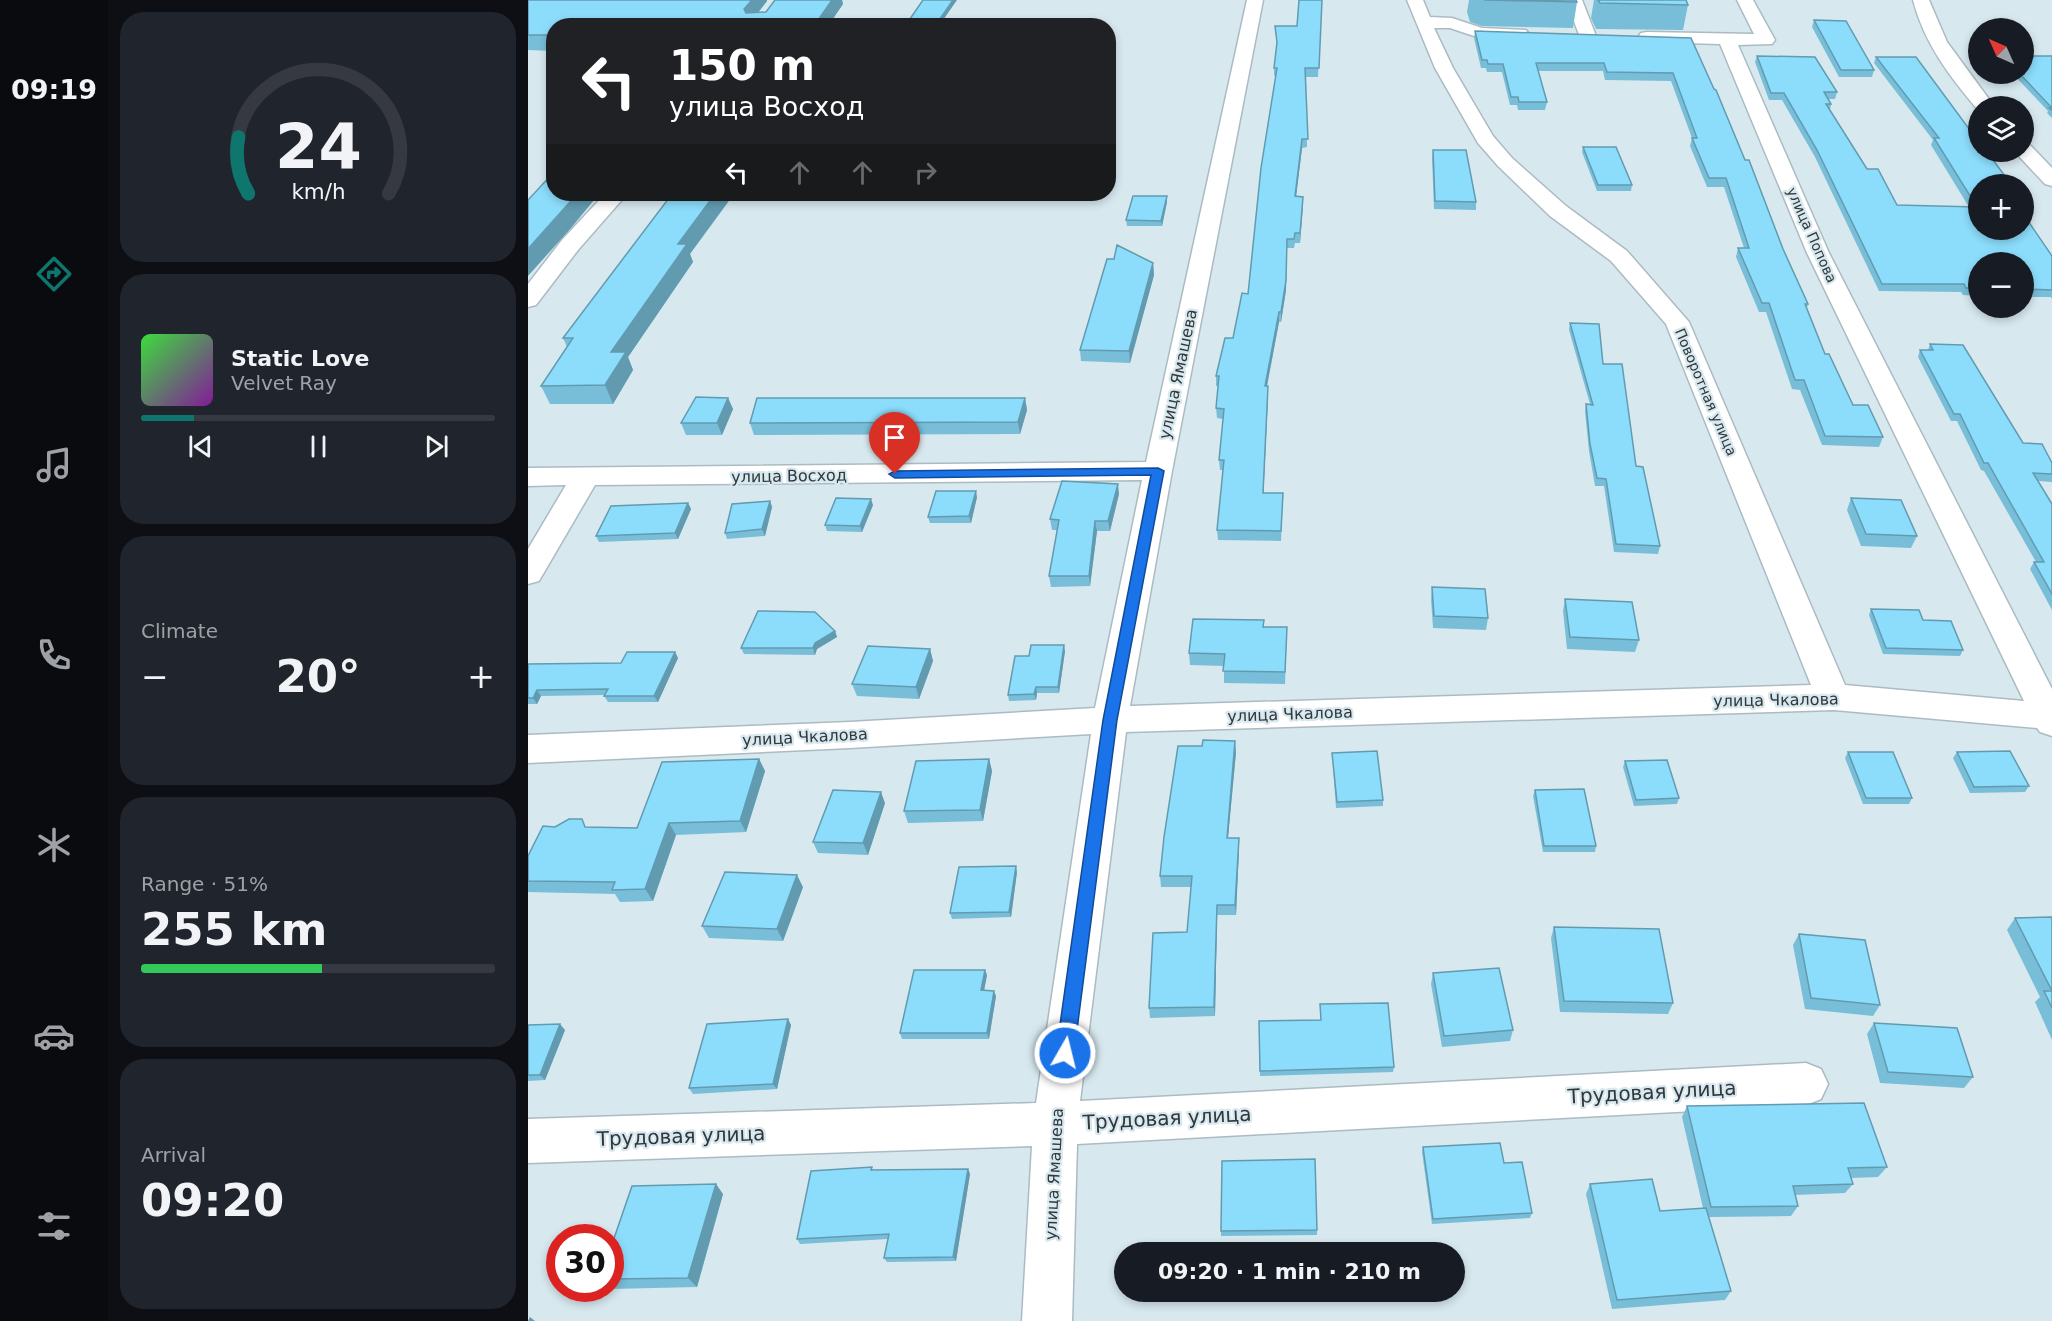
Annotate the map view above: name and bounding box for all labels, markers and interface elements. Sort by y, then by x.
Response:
north arrow [1968,18,2034,84]
map controls [1968,18,2034,318]
text: 150 m [669,41,815,90]
icon: left [570,42,648,120]
text: 09:19 [11,74,97,105]
text: улица Восход [669,91,864,122]
button: layers [1968,96,2034,162]
text: 24 [275,110,361,183]
icon: left [720,156,753,189]
icon: ahead [783,156,816,189]
icon: ahead [846,156,879,189]
icon: right [909,156,942,189]
button: + [1968,174,2034,240]
text: km/h [291,179,345,204]
street label: улица Попова [1784,185,1840,285]
button: − [1968,252,2034,318]
icon: directions [33,253,75,295]
street label: улица Ямашева [1155,307,1201,441]
street label: Поворотная улица [1672,326,1740,458]
text: Static Love [231,346,369,371]
text: Velvet Ray [231,371,337,395]
pin [869,412,920,474]
icon: arrive [878,421,911,454]
icon: previous [184,430,217,463]
icon: pause [302,430,335,463]
icon: next [420,430,453,463]
icon: music [33,444,75,486]
street label: улица Восход [731,465,847,487]
text: Climate [141,619,218,643]
icon: phone [33,634,75,676]
text: 20° [275,650,361,703]
text: − [141,657,169,696]
text: + [467,657,495,696]
street label: улица Чкалова [1713,689,1839,711]
street label: улица Чкалова [1227,702,1353,726]
street label: улица Чкалова [742,724,868,750]
icon: climate [33,824,75,866]
text: Range · 51% [141,872,268,896]
text: 255 km [141,903,327,956]
icon: car [33,1015,75,1057]
position arrow [1033,1021,1097,1085]
street label: Трудовая улица [1566,1076,1737,1108]
street label: Трудовая улица [1081,1102,1252,1134]
street label: улица Ямашева [1041,1107,1067,1241]
street label: Трудовая улица [595,1121,766,1151]
text: Arrival [141,1143,206,1167]
text: 09:20 [141,1174,284,1227]
icon: filters [33,1205,75,1247]
speed limit sign: 30 [546,1224,624,1302]
text: 09:20 · 1 min · 210 m [1158,1259,1421,1284]

